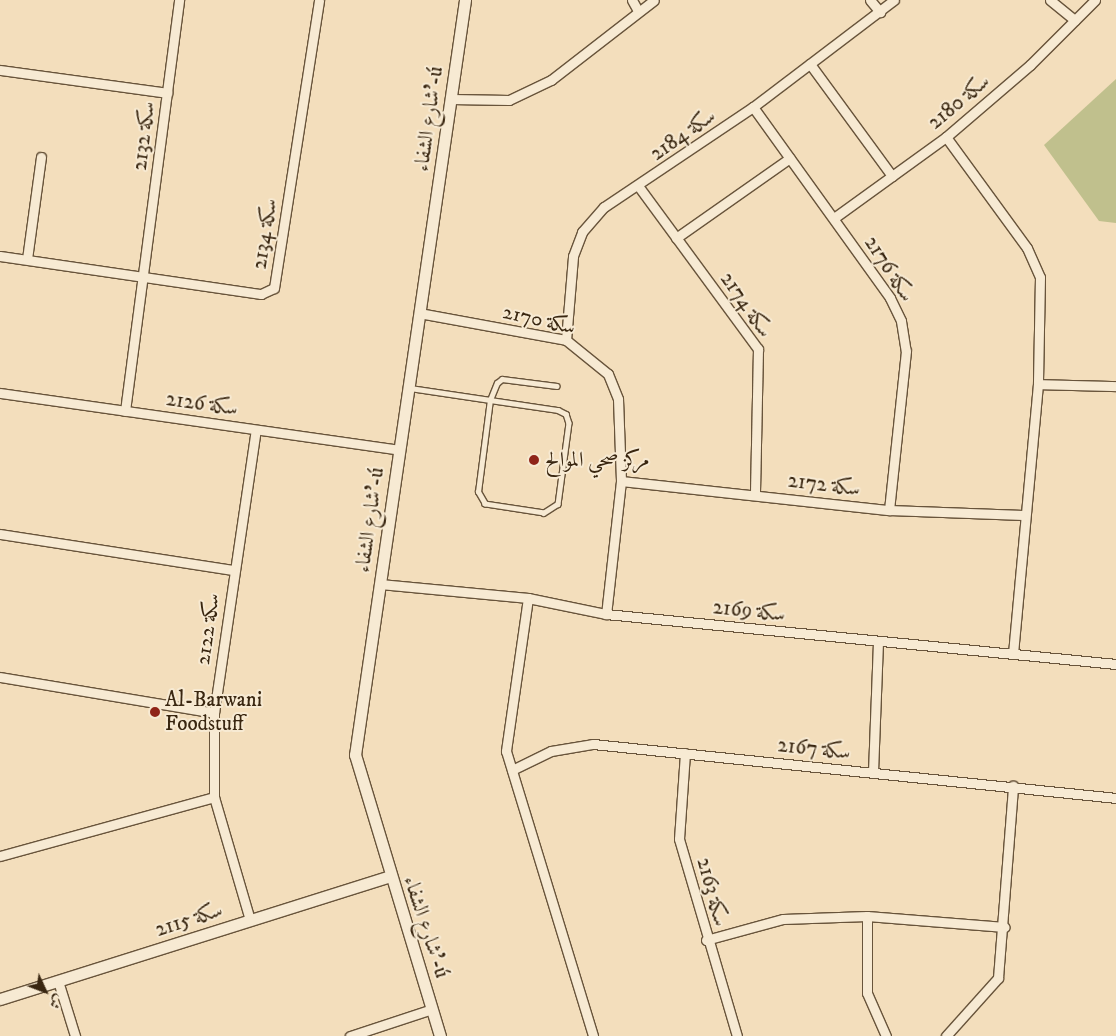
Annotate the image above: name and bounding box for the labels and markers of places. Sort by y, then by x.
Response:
place label: مركز صحي الموالح [545,447,650,473]
marker: مركز صحي الموالح [527,453,541,467]
place label: Al-Barwani Foodstuff [165,687,262,737]
marker: Al-Barwani Foodstuff [149,706,161,718]

